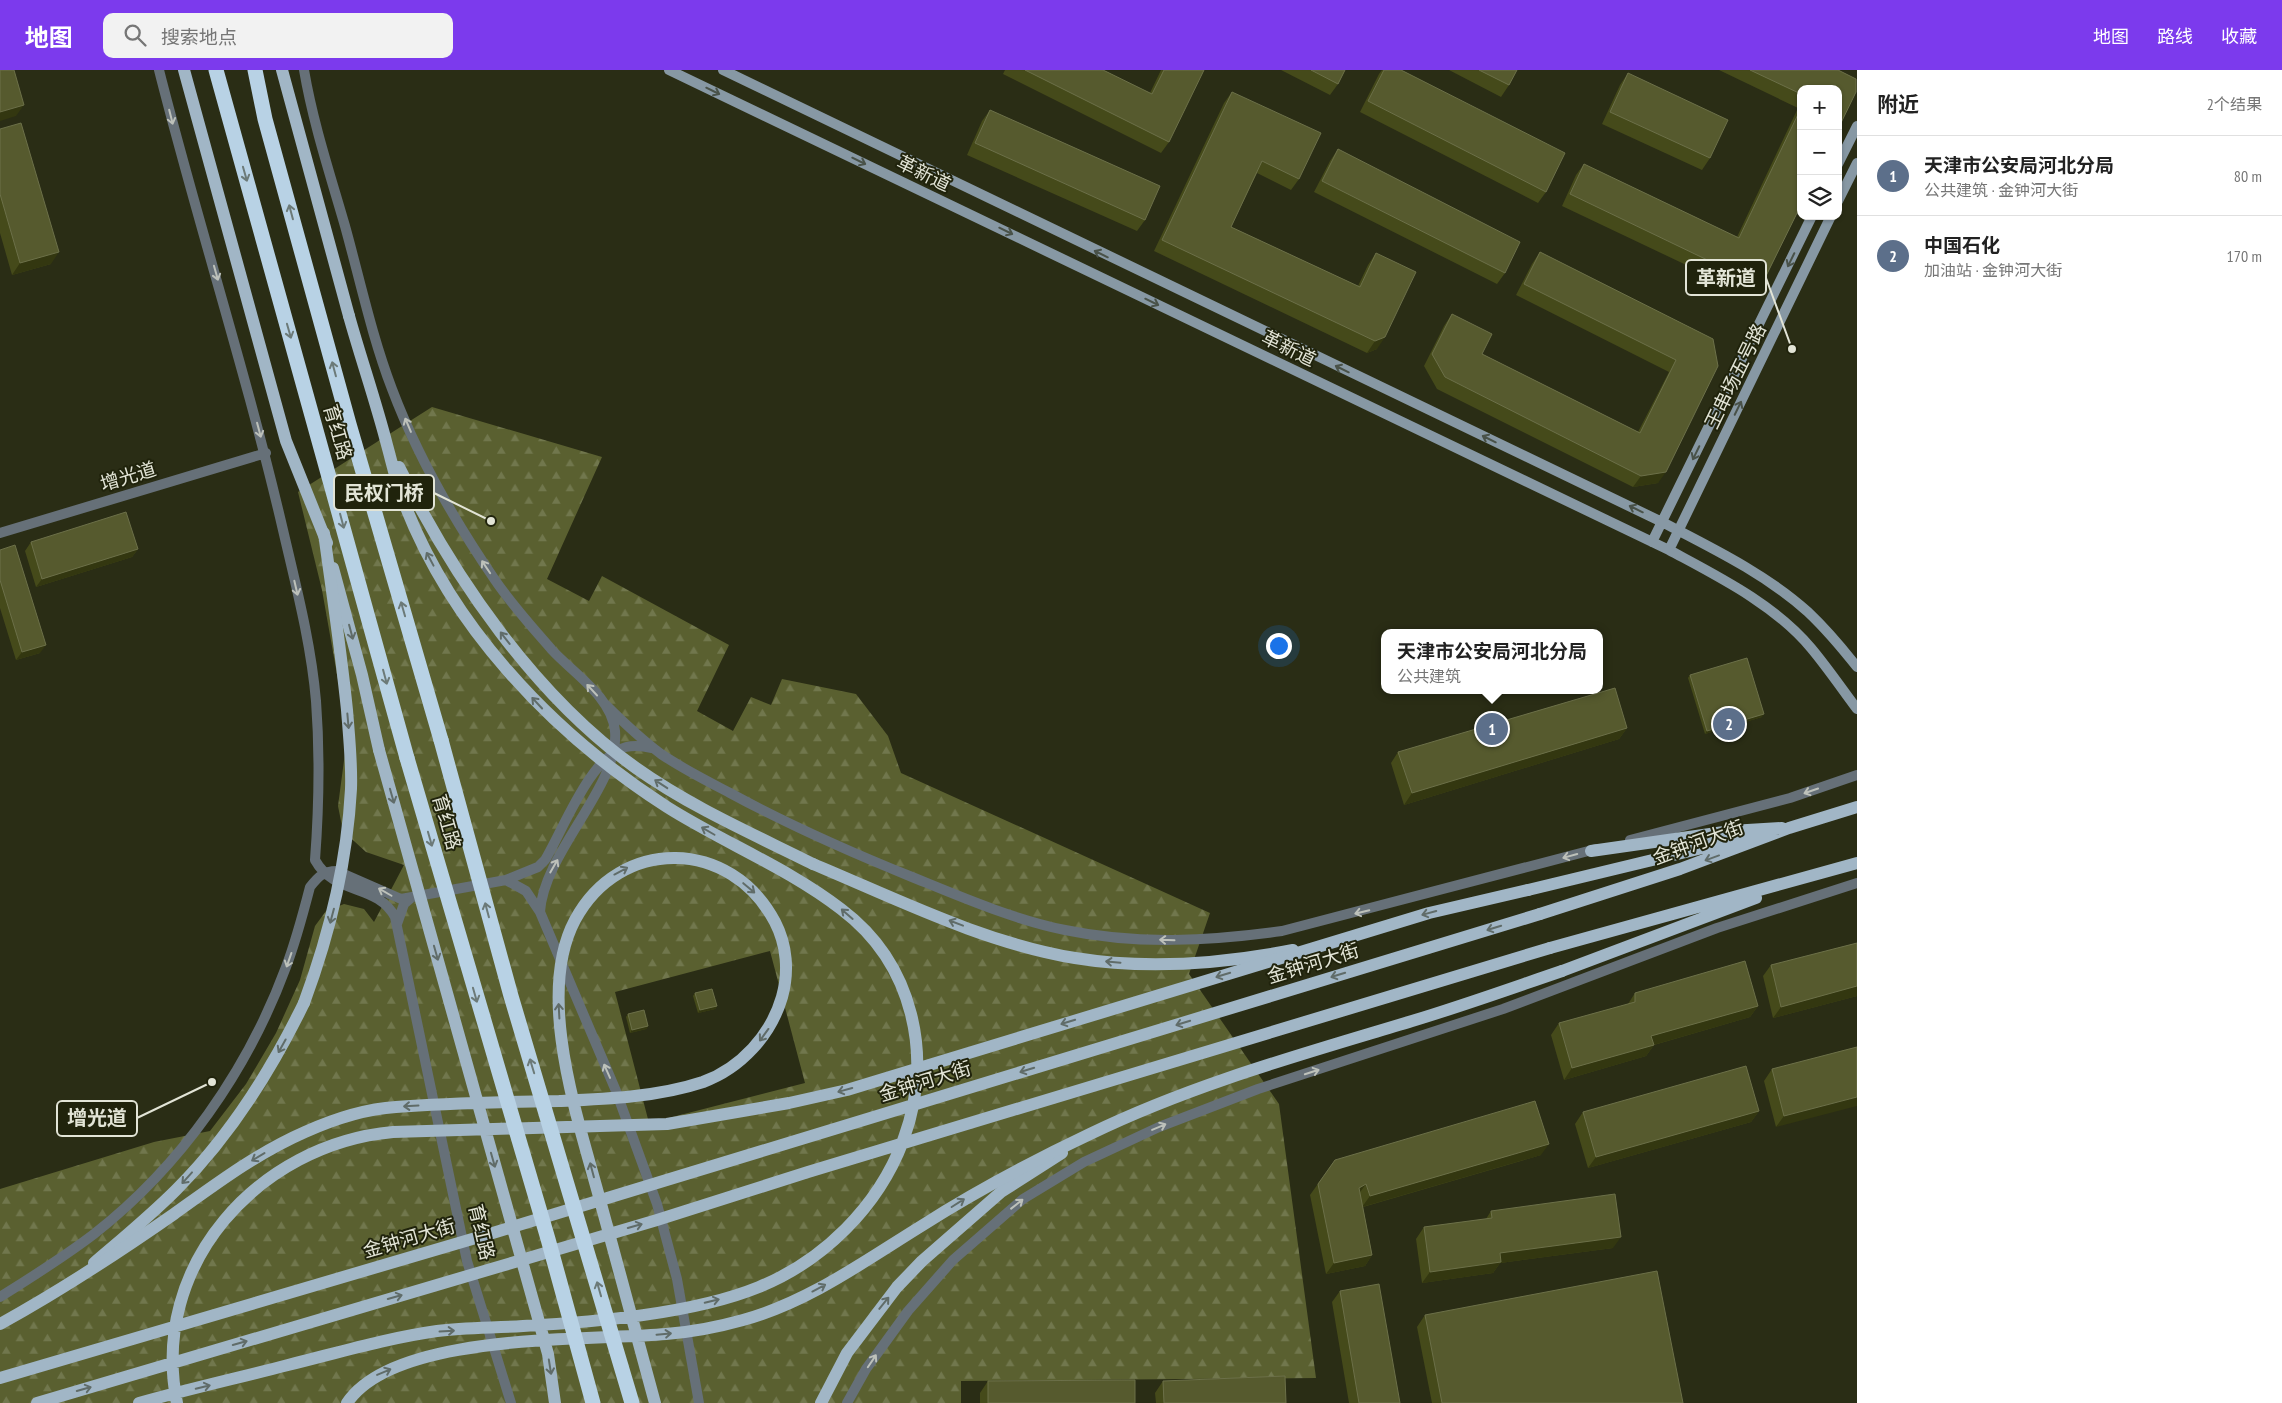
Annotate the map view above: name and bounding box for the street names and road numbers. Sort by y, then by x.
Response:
street label: 革新道 [893,150,955,196]
street label: 王串场五号路 [1699,320,1771,432]
street label: 革新道 [1258,325,1320,371]
street label: 育红路 [319,401,357,463]
street label: 增光道 [97,456,159,496]
street label: 育红路 [428,791,466,853]
street label: 金钟河大街 [1649,814,1747,870]
street label: 金钟河大街 [1264,938,1362,988]
street label: 金钟河大街 [876,1056,974,1106]
street label: 育红路 [464,1202,500,1262]
street label: 金钟河大街 [360,1213,458,1263]

